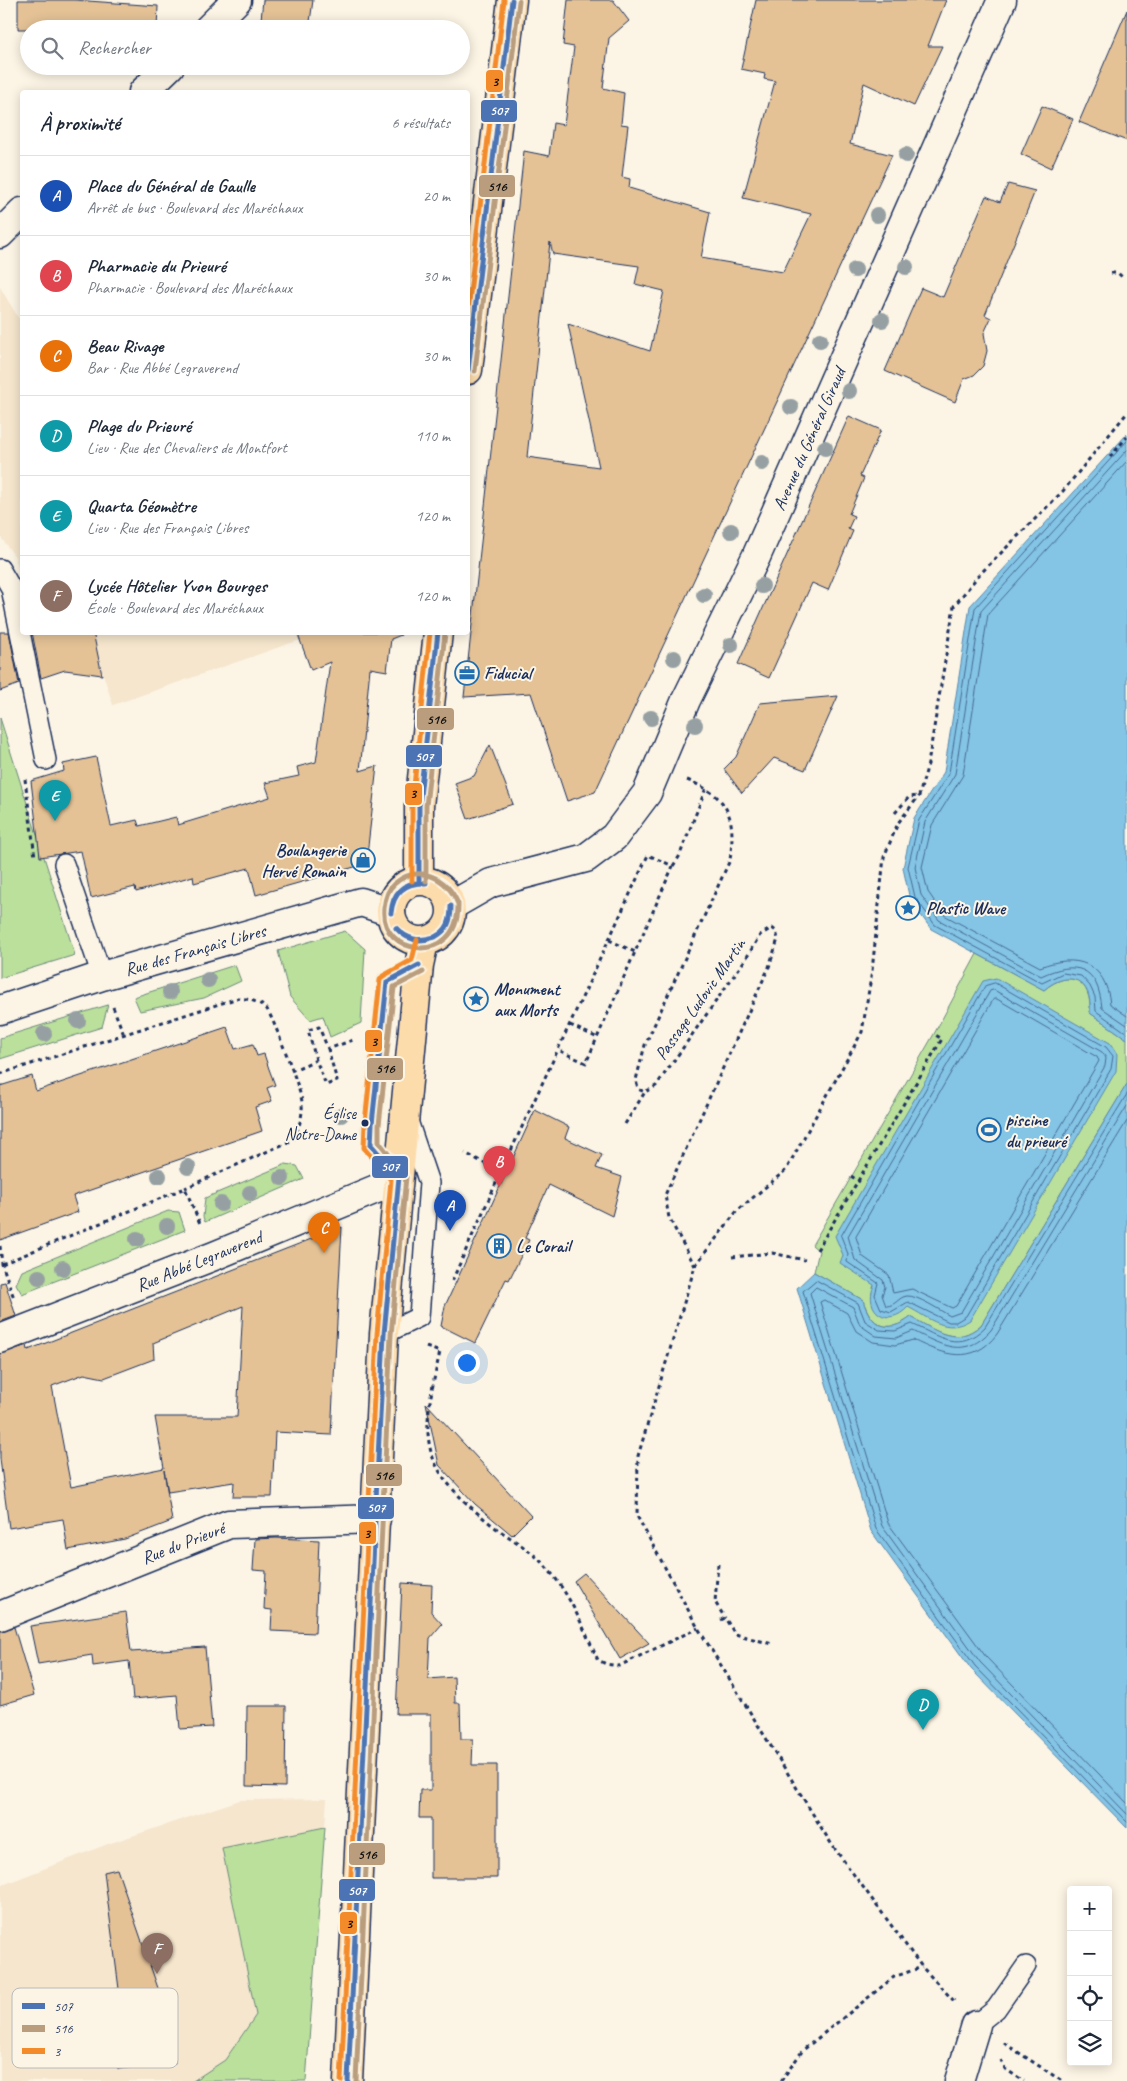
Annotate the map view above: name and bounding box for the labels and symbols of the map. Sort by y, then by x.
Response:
line badge: 3 [485,69,504,93]
text: 3 [492,73,500,90]
line badge: 507 [480,99,518,123]
text: 507 [490,102,510,119]
line badge: 516 [478,174,516,198]
text: 516 [488,178,508,195]
street label: Avenue du Général Giraud [768,362,852,514]
office icon: Fiducial [454,660,480,686]
place label: Fiducial [484,662,535,684]
line badge: 516 [416,707,455,731]
text: 516 [427,711,447,728]
line badge: 507 [405,744,443,768]
text: 507 [415,748,435,765]
pin: E [39,780,71,821]
line badge: 3 [404,782,423,806]
text: 3 [410,785,418,802]
place label: Boulangerie Hervé Romain [261,839,348,882]
shop icon: Boulangerie Hervé Romain [350,847,376,873]
place icon: Plastic Wave [895,895,921,921]
place label: Plastic Wave [926,897,1007,919]
street label: Rue des Français Libres [122,919,270,981]
street label: Passage Ludovic Martin [650,933,751,1064]
place label: Monument aux Morts [494,978,562,1021]
place icon: Monument aux Morts [463,986,489,1012]
line badge: 3 [364,1029,383,1053]
text: 3 [371,1033,379,1050]
line badge: 516 [366,1057,404,1081]
text: 516 [376,1060,396,1077]
place label: Église Notre-Dame [285,1102,357,1145]
place label: piscine du prieuré [1006,1109,1069,1152]
sports icon: piscine du prieuré [976,1117,1002,1143]
marker: Église Notre-Dame [360,1118,370,1128]
pin: B [483,1146,515,1187]
line badge: 507 [371,1155,409,1179]
text: 507 [381,1158,401,1175]
pin: A [434,1190,466,1231]
pin: C [308,1212,340,1253]
street label: Rue Abbé Legraverend [133,1225,268,1296]
building icon: Le Corail [486,1233,512,1259]
place label: Le Corail [516,1235,574,1257]
your location [454,1350,480,1376]
line badge: 516 [365,1463,403,1487]
text: 516 [375,1467,395,1484]
line badge: 507 [357,1496,395,1520]
text: 507 [367,1499,387,1516]
street label: Rue du Prieuré [138,1516,231,1569]
line badge: 3 [358,1521,377,1545]
text: 3 [364,1525,372,1542]
pin: D [907,1689,939,1730]
line badge: 516 [348,1842,386,1866]
text: 516 [358,1846,378,1863]
line badge: 507 [338,1878,376,1902]
text: 507 [348,1882,368,1899]
line badge: 3 [339,1911,358,1935]
text: 3 [346,1915,354,1932]
pin: F [141,1933,173,1974]
legend [12,1988,178,2068]
text: 507 [54,1998,74,2015]
text: 516 [54,2020,74,2037]
text: 3 [54,2043,62,2060]

